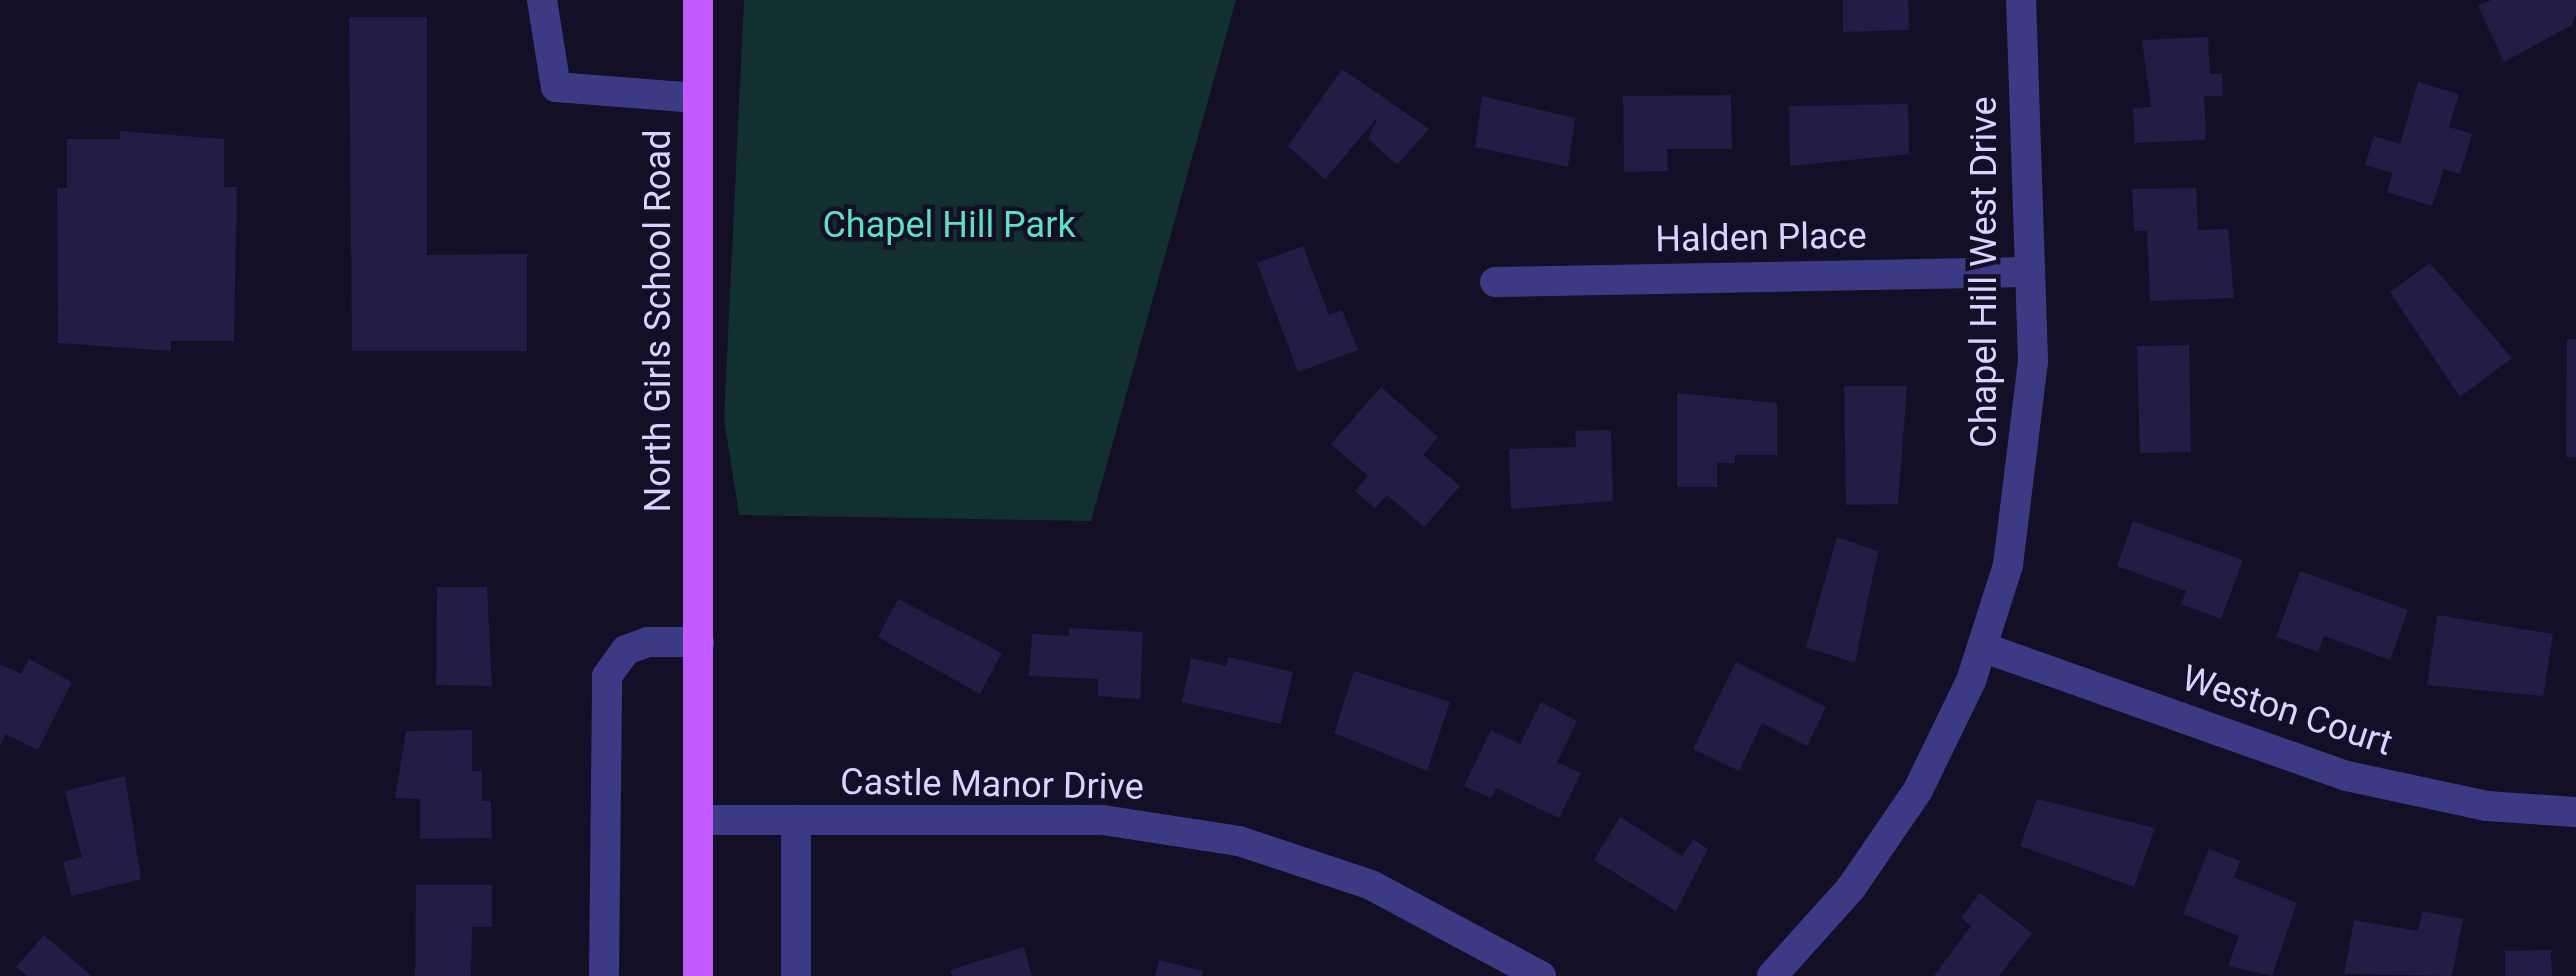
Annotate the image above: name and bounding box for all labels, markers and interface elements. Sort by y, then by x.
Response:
street label: Chapel Hill West Drive [1963,96,2007,448]
street label: North Girls School Road [637,130,681,512]
park label: Chapel Hill Park [822,204,1076,248]
street label: Halden Place [1655,215,1867,261]
street label: Weston Court [2176,657,2398,765]
street label: Castle Manor Drive [840,761,1144,809]

